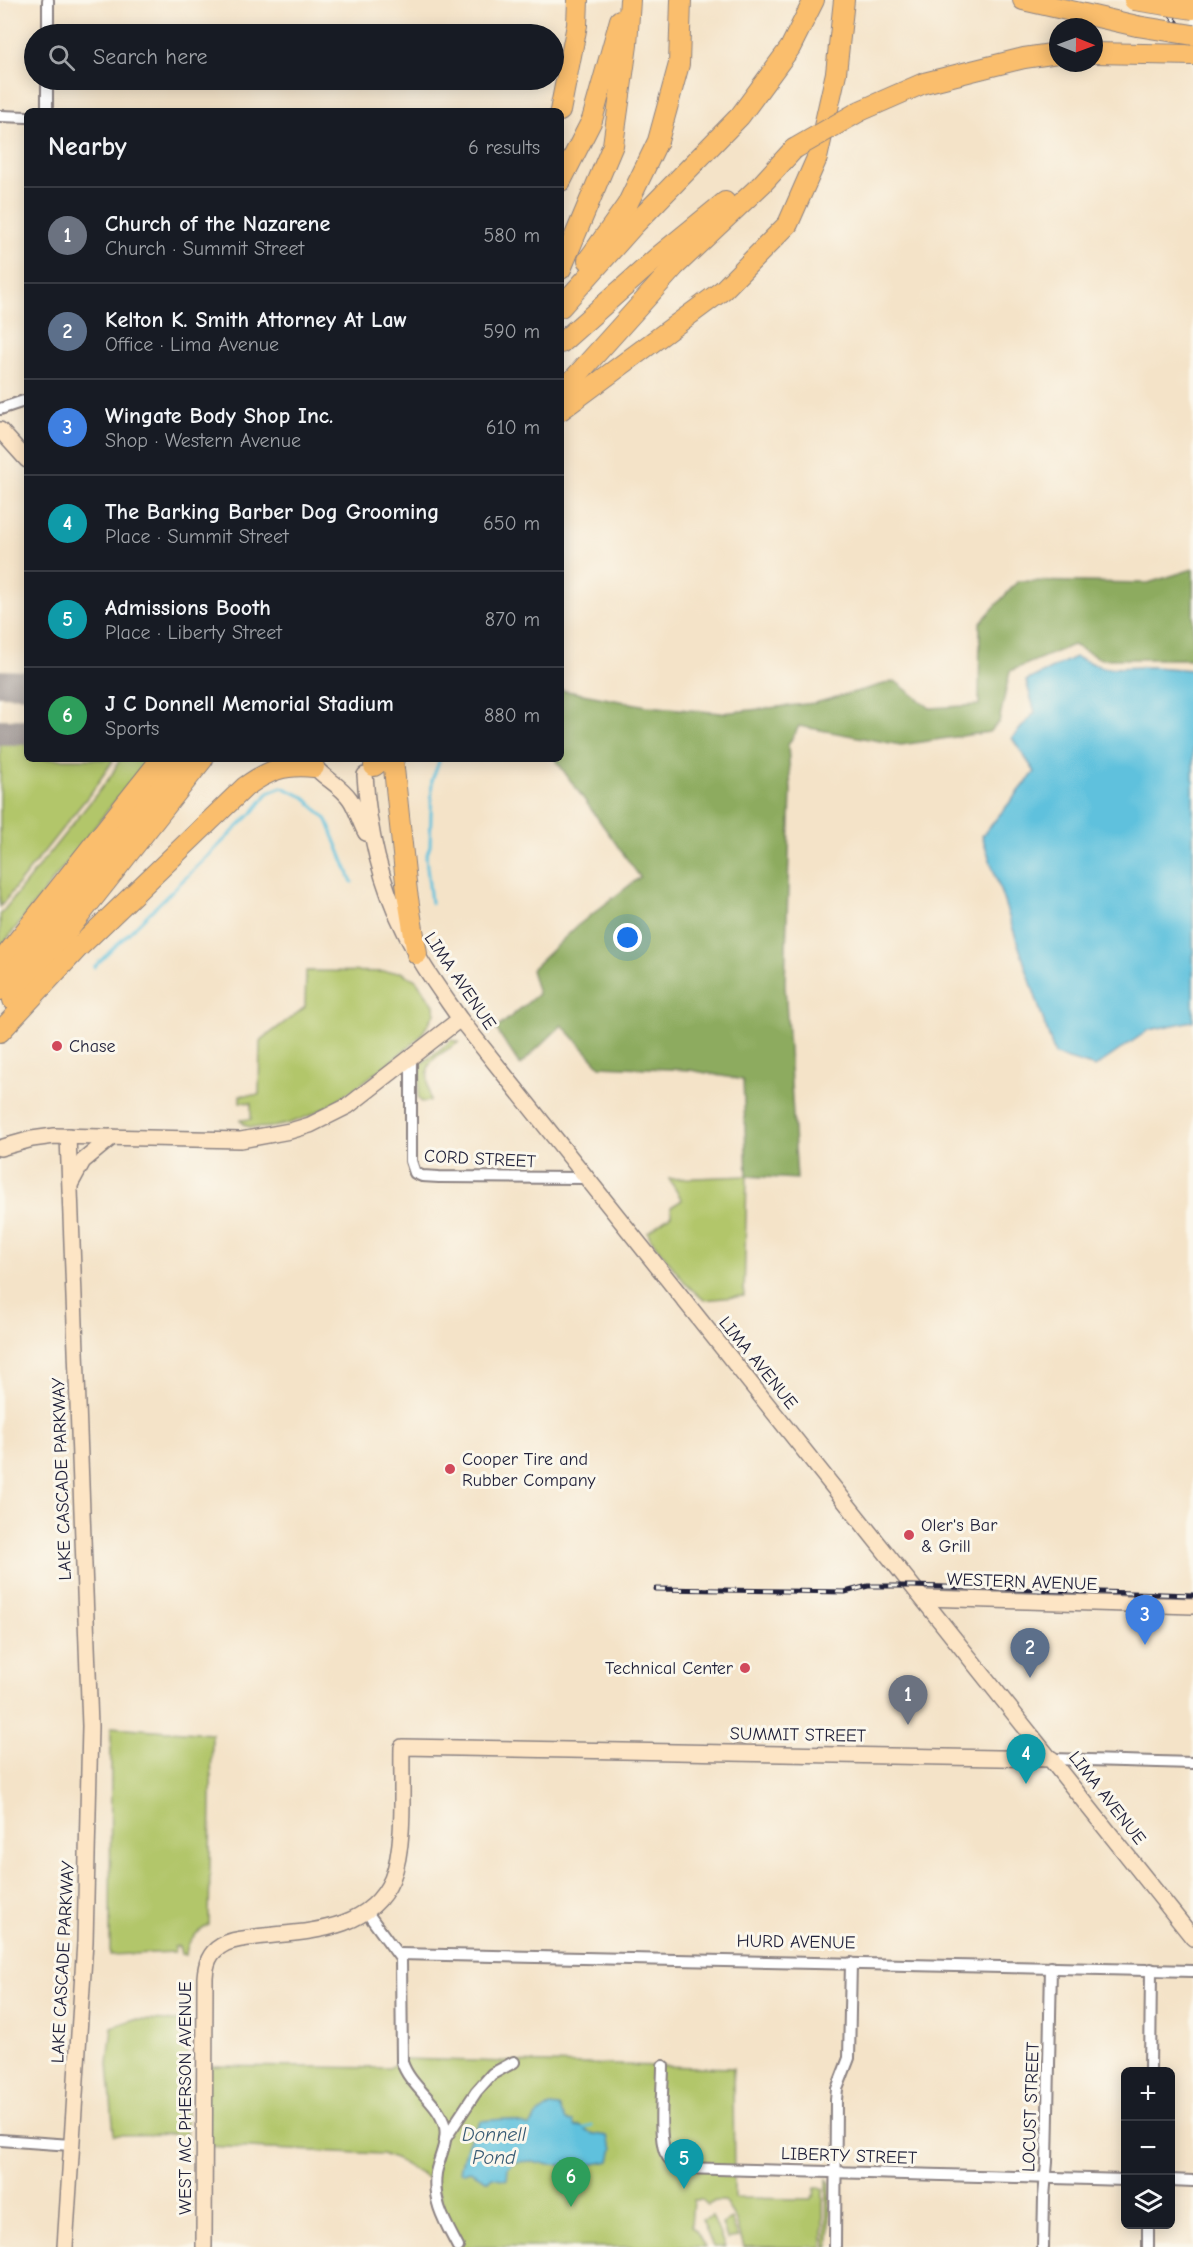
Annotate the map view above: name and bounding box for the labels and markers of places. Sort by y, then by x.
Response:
place label: Chase [69,1036,115,1057]
marker: Chase [50,1039,64,1053]
place label: Cooper Tire and Rubber Company [462,1449,597,1491]
marker: Cooper Tire and Rubber Company [443,1462,457,1476]
place label: Oler's Bar & Grill [921,1515,998,1557]
marker: Oler's Bar & Grill [902,1528,916,1542]
pin: 3 [1126,1596,1164,1645]
pin: 2 [1010,1628,1050,1678]
place label: Technical Center [605,1658,734,1679]
marker: Technical Center [738,1661,752,1675]
pin: 1 [888,1676,928,1725]
pin: 4 [1006,1734,1046,1784]
pin: 5 [664,2140,704,2189]
pin: 6 [552,2158,590,2207]

